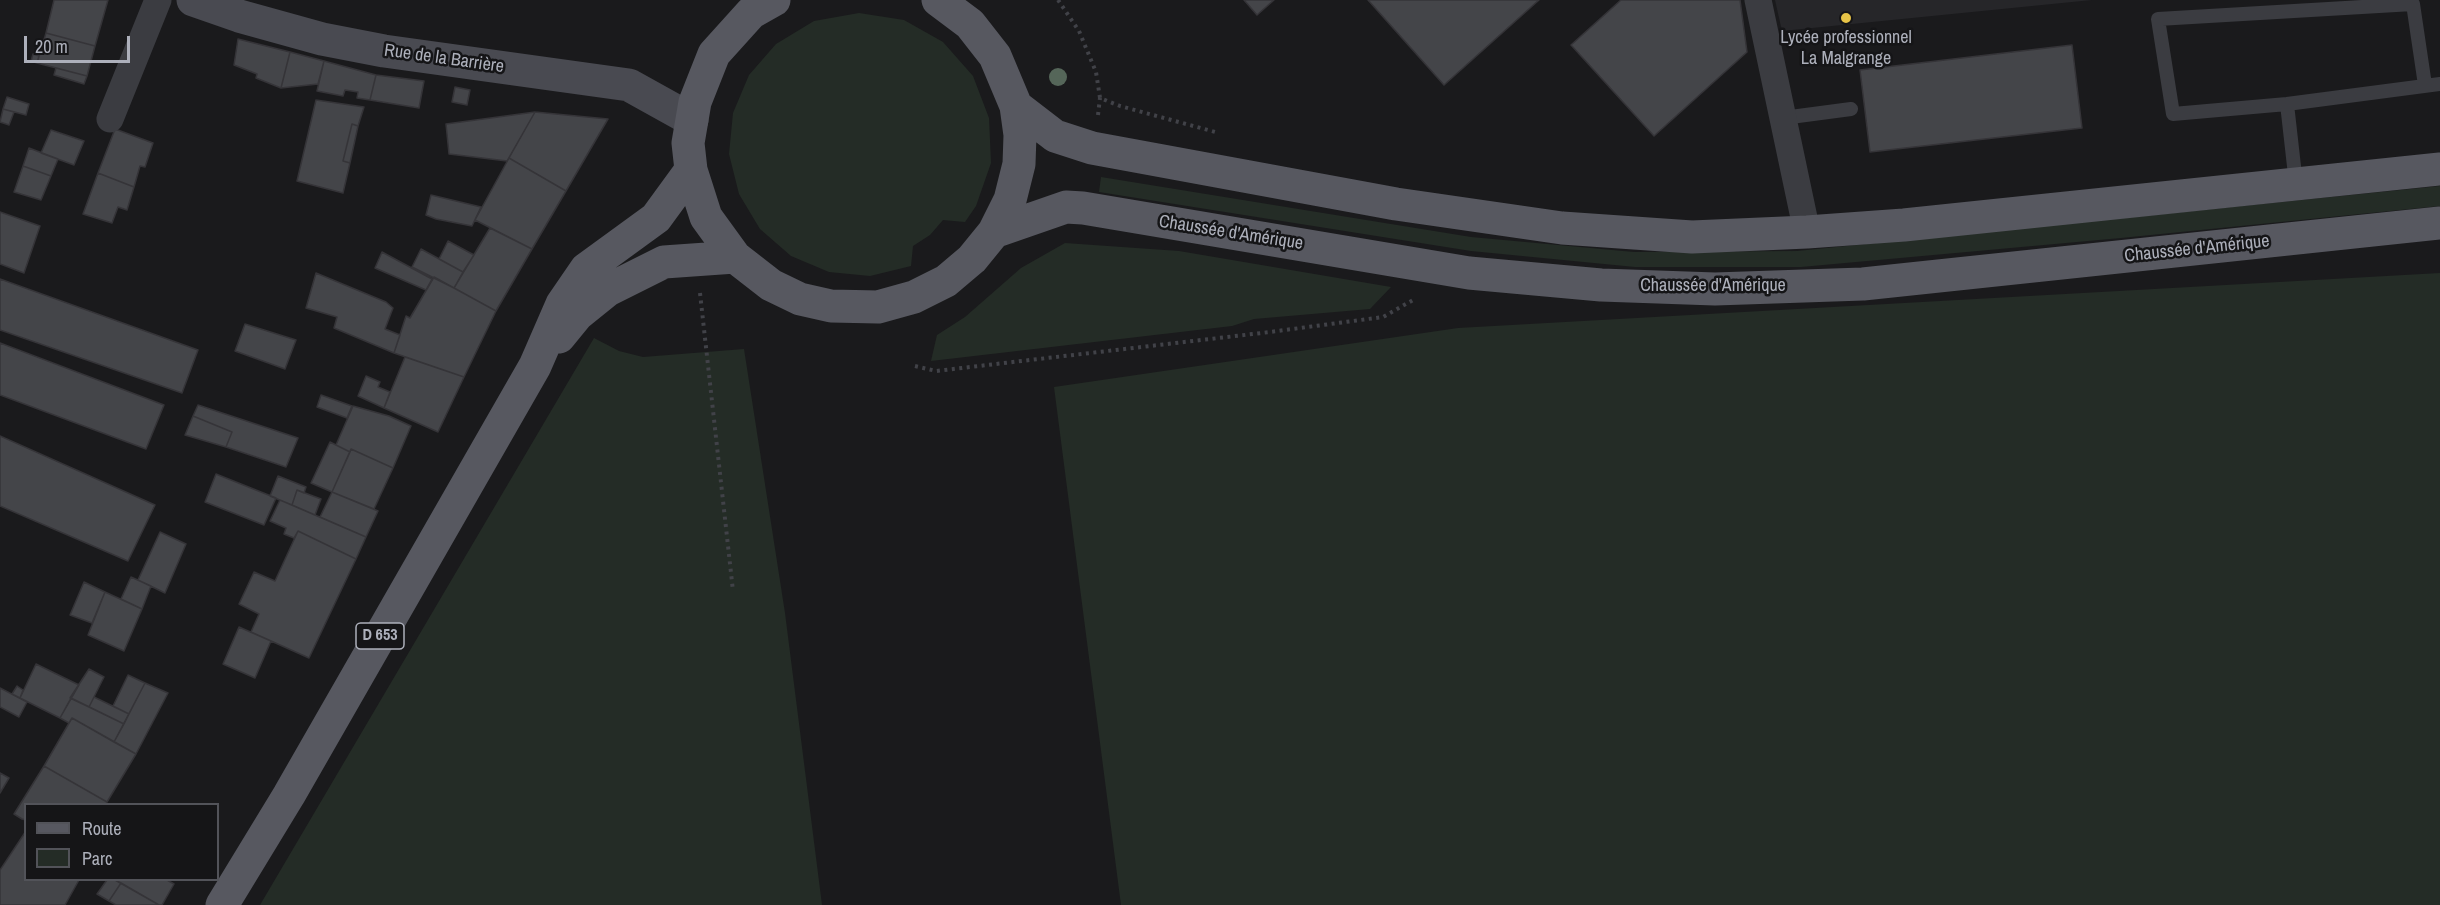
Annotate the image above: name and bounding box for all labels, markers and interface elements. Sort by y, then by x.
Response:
marker: Lycée professionnel La Malgrange [1839,11,1853,25]
scale bar [27,24,134,62]
place label: Lycée professionnel La Malgrange [1780,27,1912,70]
text: 20 m [35,34,68,59]
street label: Rue de la Barrière [383,40,505,78]
street label: Chaussée d'Amérique [1157,211,1305,255]
street label: Chaussée d'Amérique [2123,231,2271,267]
street label: Chaussée d'Amérique [1640,275,1786,297]
road number: D 653 [356,623,404,649]
legend [24,803,219,881]
text: Route [82,816,121,841]
text: Parc [82,846,112,871]

